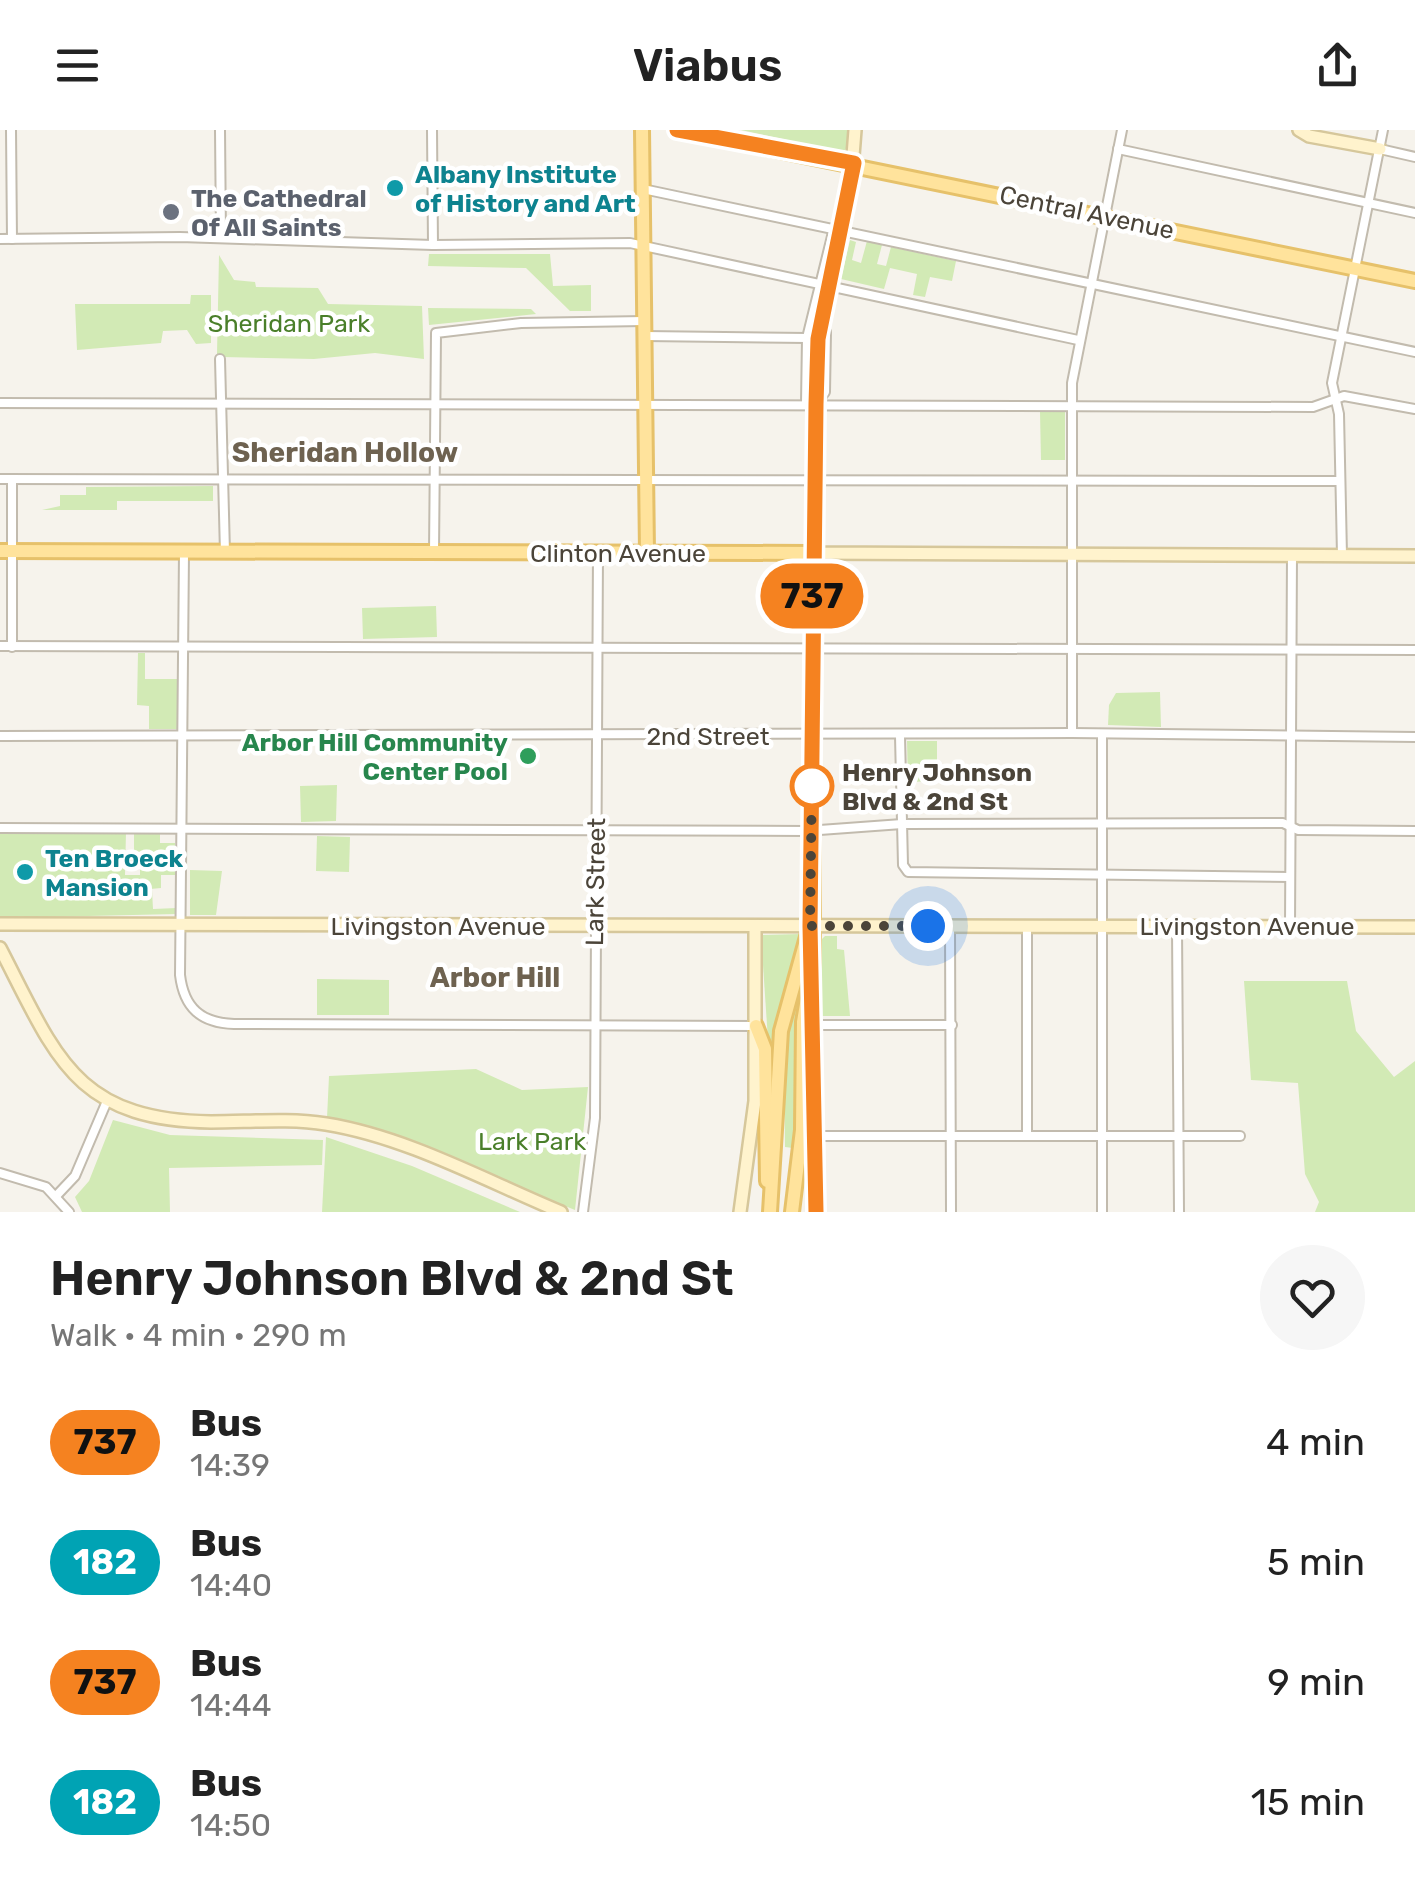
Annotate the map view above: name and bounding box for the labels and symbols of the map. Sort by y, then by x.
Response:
place label: Albany Institute of History and Art [415,160,636,218]
marker: Albany Institute of History and Art [384,177,406,199]
street label: Central Avenue [997,180,1177,245]
place label: The Cathedral Of All Saints [191,184,367,242]
marker: The Cathedral Of All Saints [160,201,182,223]
park label: Sheridan Park [208,309,370,338]
district label: Sheridan Hollow [232,436,458,469]
street label: Clinton Avenue [530,539,706,568]
line badge: 737 [754,564,870,628]
street label: 2nd Street [646,722,770,751]
place label: Arbor Hill Community Center Pool [242,728,508,786]
marker: Arbor Hill Community Center Pool [517,745,539,767]
place label: Henry Johnson Blvd & 2nd St [842,758,1032,816]
marker: Henry Johnson Blvd & 2nd St [791,765,833,807]
street label: Lark Street [580,817,611,946]
place label: Ten Broeck Mansion [45,844,184,902]
marker: Ten Broeck Mansion [14,861,36,883]
your location [903,901,953,951]
street label: Livingston Avenue [330,912,546,941]
street label: Livingston Avenue [1139,912,1355,941]
district label: Arbor Hill [430,961,560,994]
park label: Lark Park [478,1127,586,1156]

